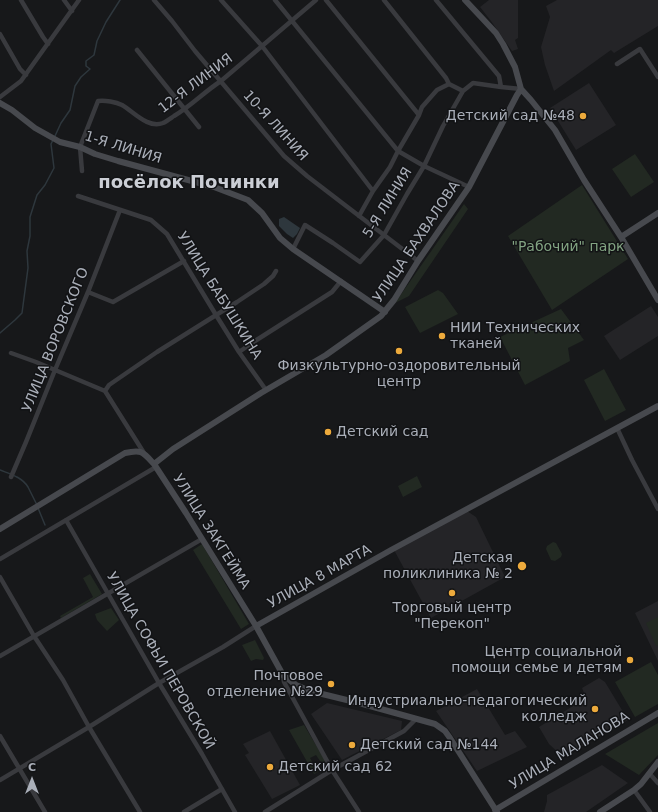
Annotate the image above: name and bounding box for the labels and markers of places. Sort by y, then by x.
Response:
place label: Детский сад №48 [446,108,575,124]
marker: Детский сад №48 [578,111,588,121]
place label: НИИ Технических тканей [450,320,580,352]
marker: НИИ Технических тканей [437,331,447,341]
marker: Физкультурно-оздоровительный центр [394,346,404,356]
place label: Физкультурно-оздоровительный центр [278,358,520,390]
place label: Детский сад [336,424,428,440]
marker: Детский сад [323,427,333,437]
place label: Детская поликлиника № 2 [383,550,513,582]
marker: Детская поликлиника № 2 [516,560,528,572]
marker: Торговый центр "Перекоп" [447,588,457,598]
place label: Торговый центр "Перекоп" [392,600,512,632]
place label: Центр социальной помощи семье и детям [451,644,622,676]
marker: Центр социальной помощи семье и детям [625,655,635,665]
place label: Почтовое отделение №29 [207,668,323,700]
marker: Почтовое отделение №29 [326,679,336,689]
place label: Индустриально-педагогический колледж [347,693,587,726]
marker: Индустриально-педагогический колледж [590,704,600,714]
place label: Детский сад №144 [360,737,498,753]
marker: Детский сад №144 [347,740,357,750]
place label: Детский сад 62 [278,759,393,775]
marker: Детский сад 62 [265,762,275,772]

